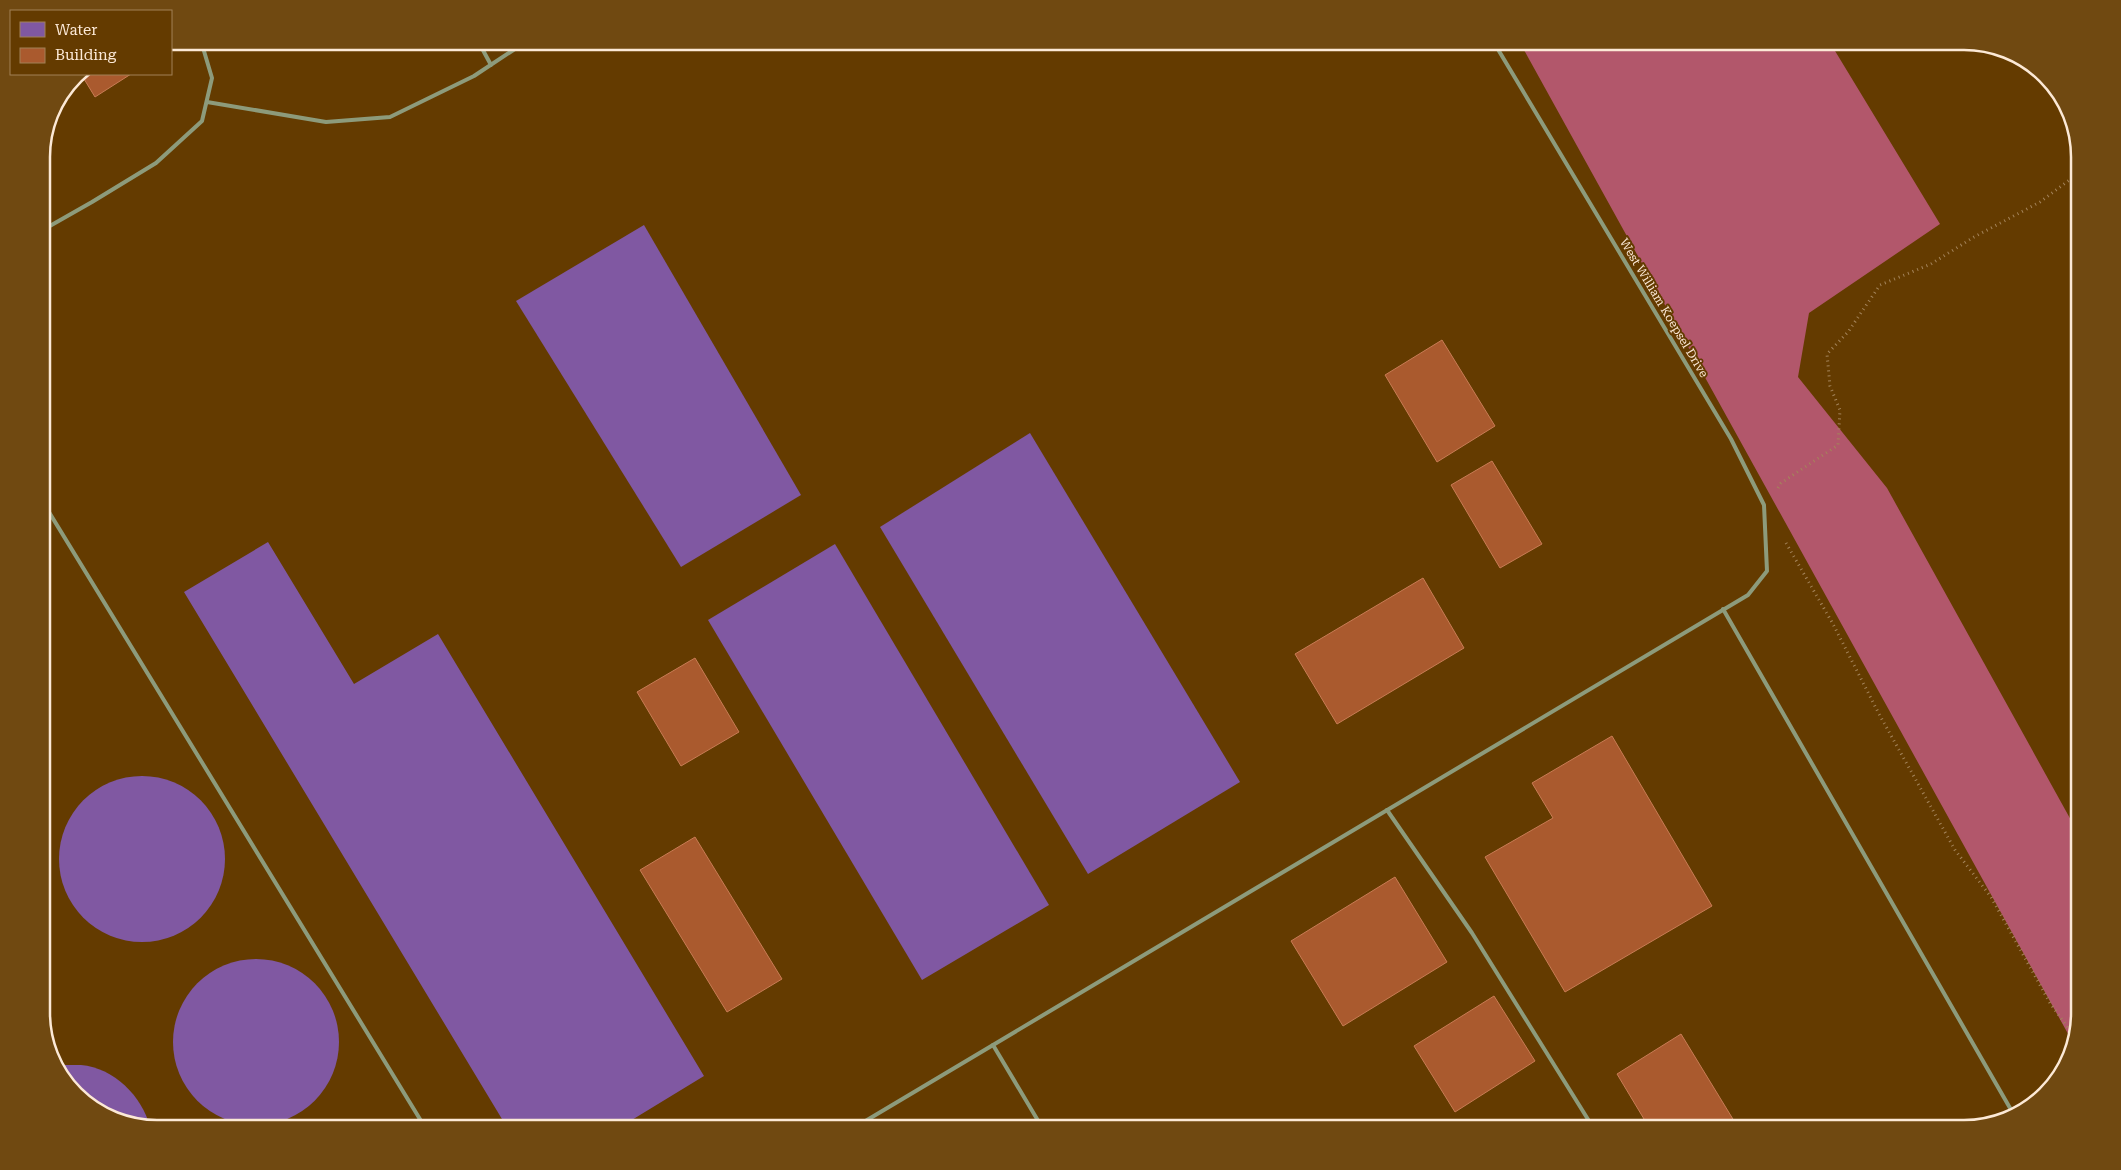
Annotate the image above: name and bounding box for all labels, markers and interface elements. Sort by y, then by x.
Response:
legend [10,10,172,75]
text: Water [55,21,97,39]
text: Building [55,46,117,64]
street label: West William Koepsel Drive [1617,236,1711,380]

